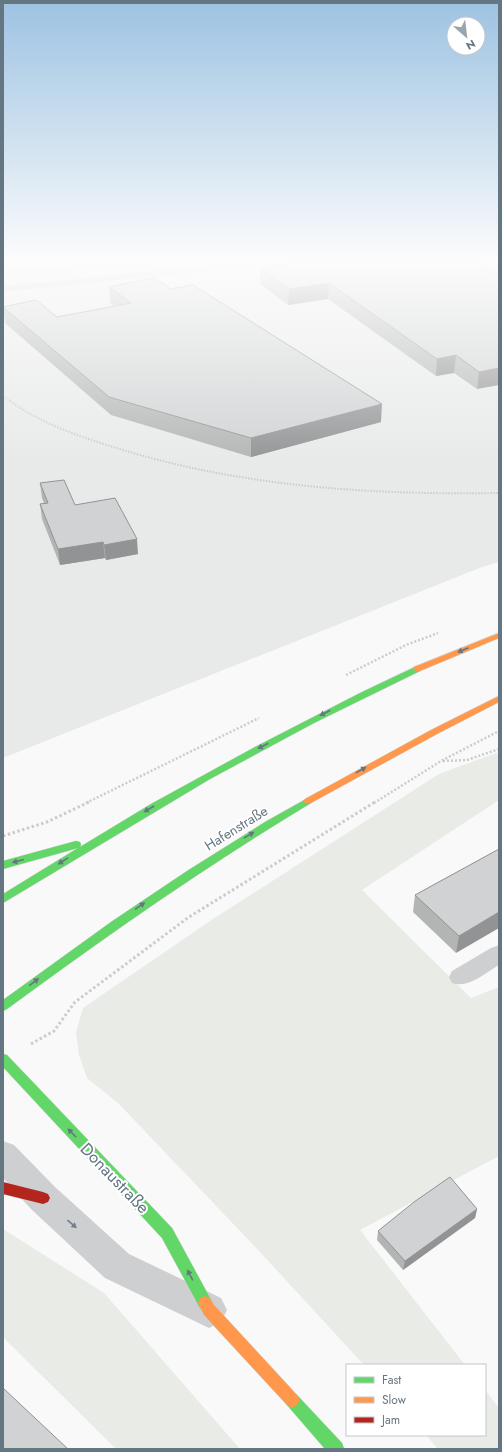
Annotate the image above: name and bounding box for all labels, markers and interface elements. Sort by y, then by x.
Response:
north arrow [446,16,486,56]
text: N [463,36,478,54]
one-way arrow [456,647,468,653]
one-way arrow [319,710,330,717]
one-way arrow [257,743,268,749]
one-way arrow [355,766,367,773]
street label: Hafenstraße [201,801,271,855]
one-way arrow [143,805,155,812]
one-way arrow [243,832,255,839]
one-way arrow [58,857,68,865]
one-way arrow [11,858,23,864]
one-way arrow [135,902,145,910]
one-way arrow [29,978,40,986]
one-way arrow [68,1128,77,1138]
street label: Donaustraße [75,1137,155,1219]
one-way arrow [67,1220,77,1229]
one-way arrow [187,1269,193,1281]
legend [346,1364,486,1436]
text: Fast [382,1371,401,1389]
text: Slow [382,1391,407,1409]
text: Jam [380,1411,400,1429]

